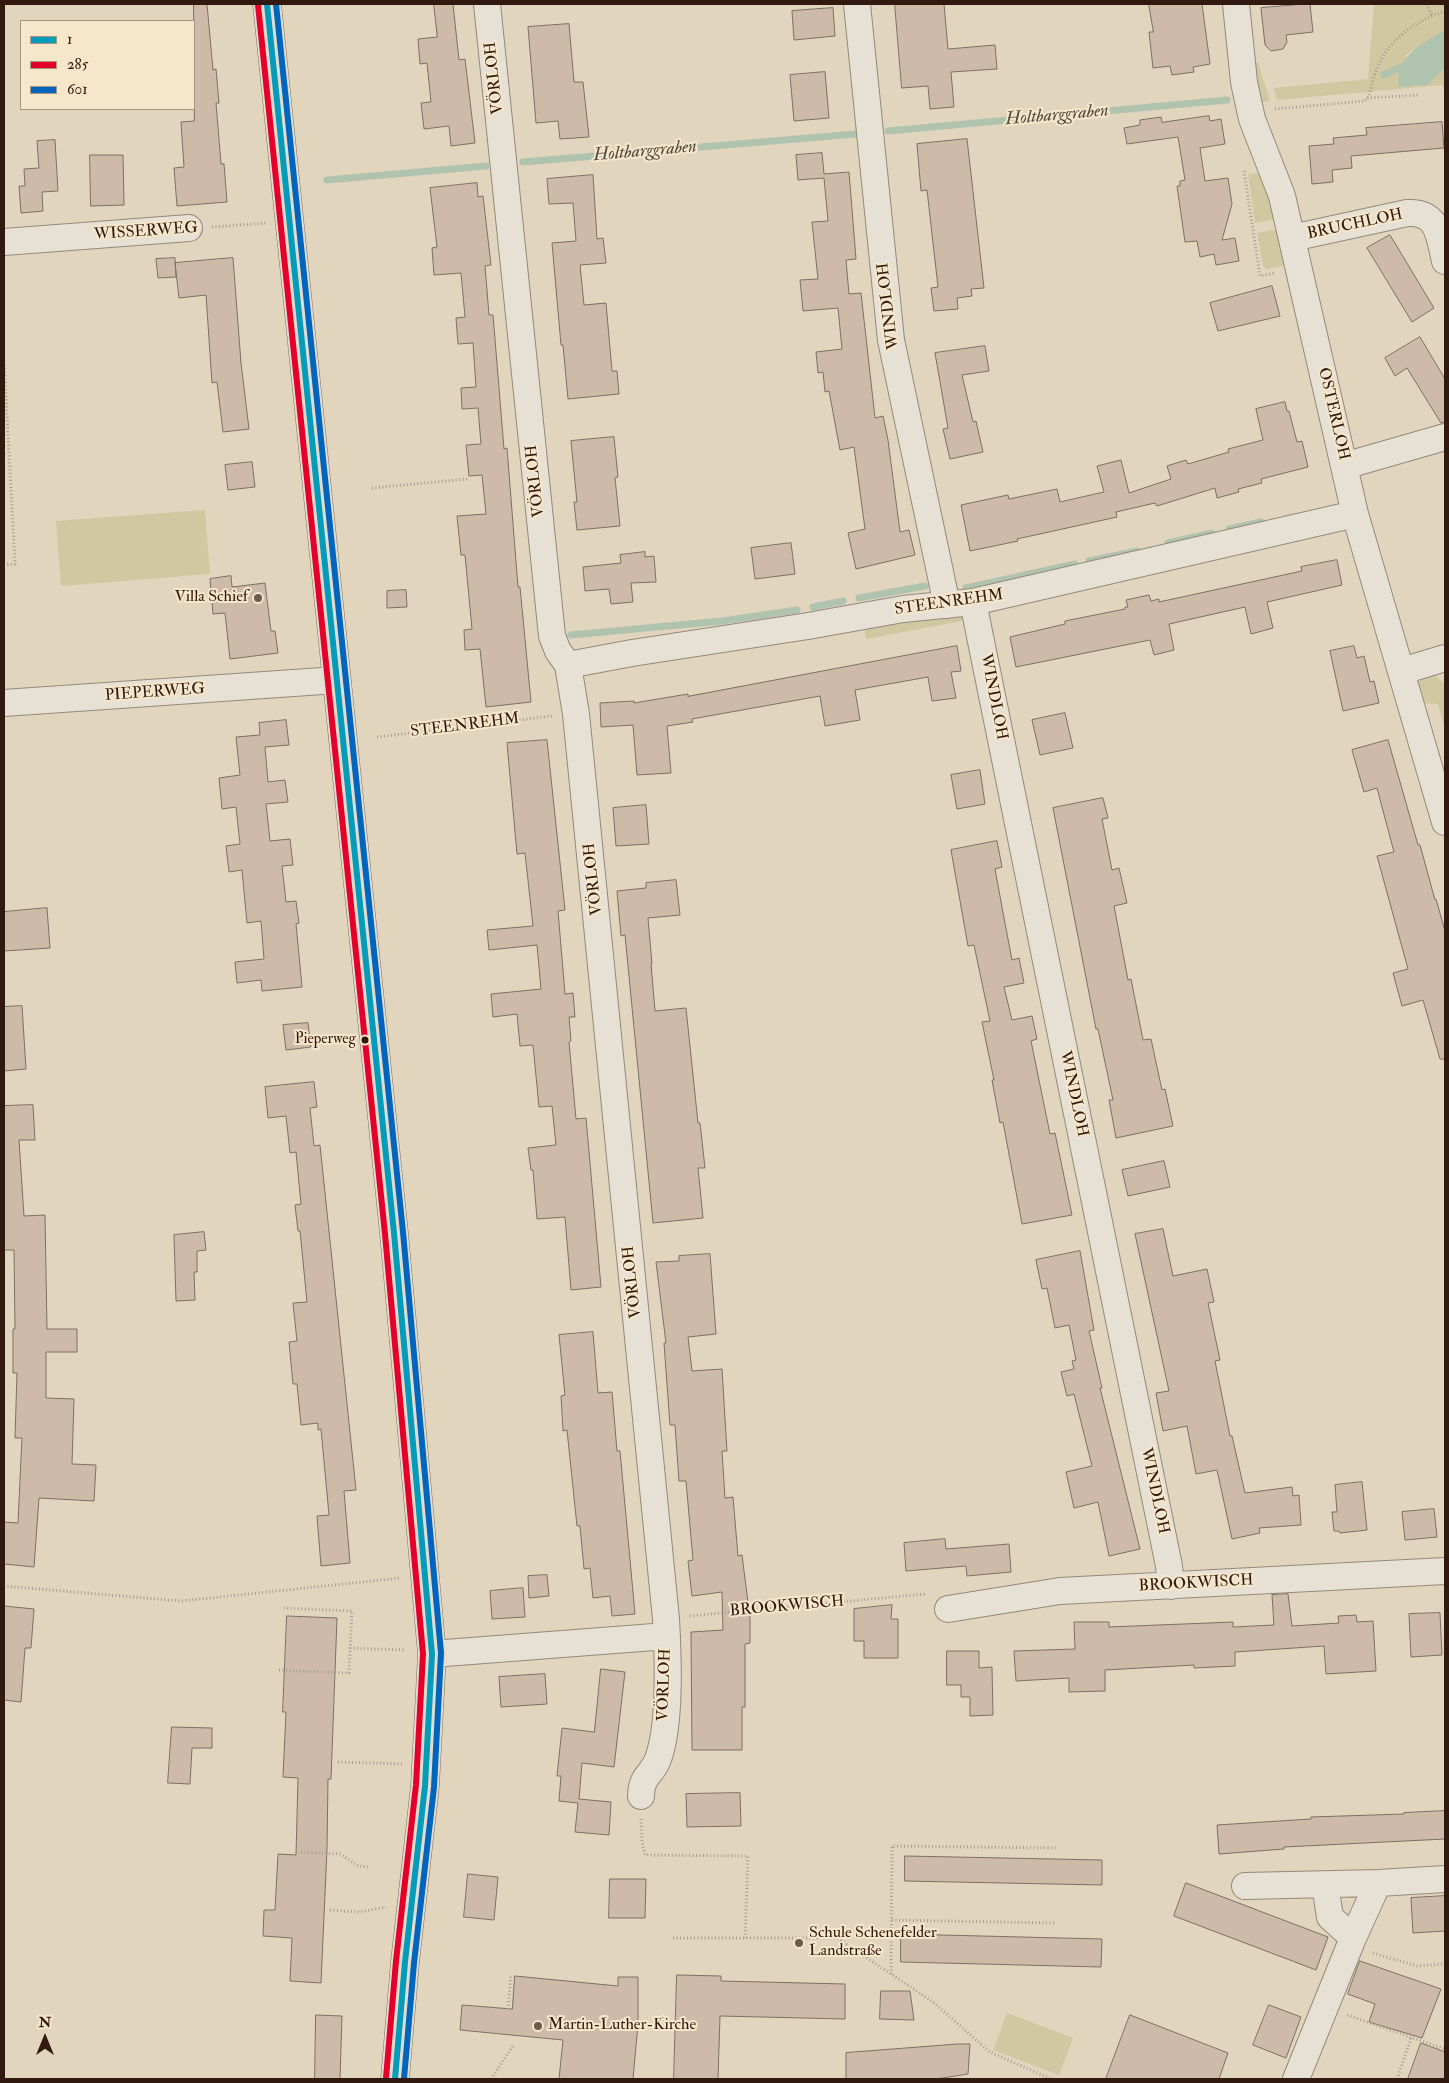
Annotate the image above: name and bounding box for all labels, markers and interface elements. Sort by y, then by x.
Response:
legend [20,20,195,110]
text: 1 [67,30,72,49]
street label: VÖRLOH [482,41,508,115]
text: 285 [67,55,88,74]
text: 601 [67,80,88,99]
water label: Holtbarggraben [1004,101,1110,131]
water label: Holtbarggraben [592,137,698,167]
street label: BRUCHLOH [1305,206,1405,244]
street label: WISSERWEG [93,219,199,245]
street label: WINDLOH [874,261,904,351]
street label: OSTERLOH [1313,366,1353,462]
street label: VÖRLOH [523,444,549,518]
street label: STEENREHM [893,586,1005,620]
place label: Villa Schief [175,588,248,608]
marker: Villa Schief [252,592,264,604]
street label: WINDLOH [975,652,1011,742]
street label: PIEPERWEG [104,680,206,706]
street label: STEENREHM [409,710,521,742]
street label: VÖRLOH [581,842,607,916]
place label: Pieperweg [295,1031,356,1049]
marker: Pieperweg [360,1035,370,1045]
street label: WINDLOH [1055,1049,1091,1139]
street label: VÖRLOH [620,1245,646,1319]
street label: WINDLOH [1136,1446,1172,1536]
street label: BROOKWISCH [1138,1571,1254,1597]
street label: BROOKWISCH [729,1592,845,1622]
street label: VÖRLOH [654,1648,676,1722]
place label: Schule Schenefelder Landstraße [809,1924,937,1962]
marker: Schule Schenefelder Landstraße [793,1937,805,1949]
north arrow [20,2013,70,2063]
text: N [39,2014,51,2031]
place label: Martin-Luther-Kirche [548,2016,696,2036]
marker: Martin-Luther-Kirche [532,2020,544,2032]

